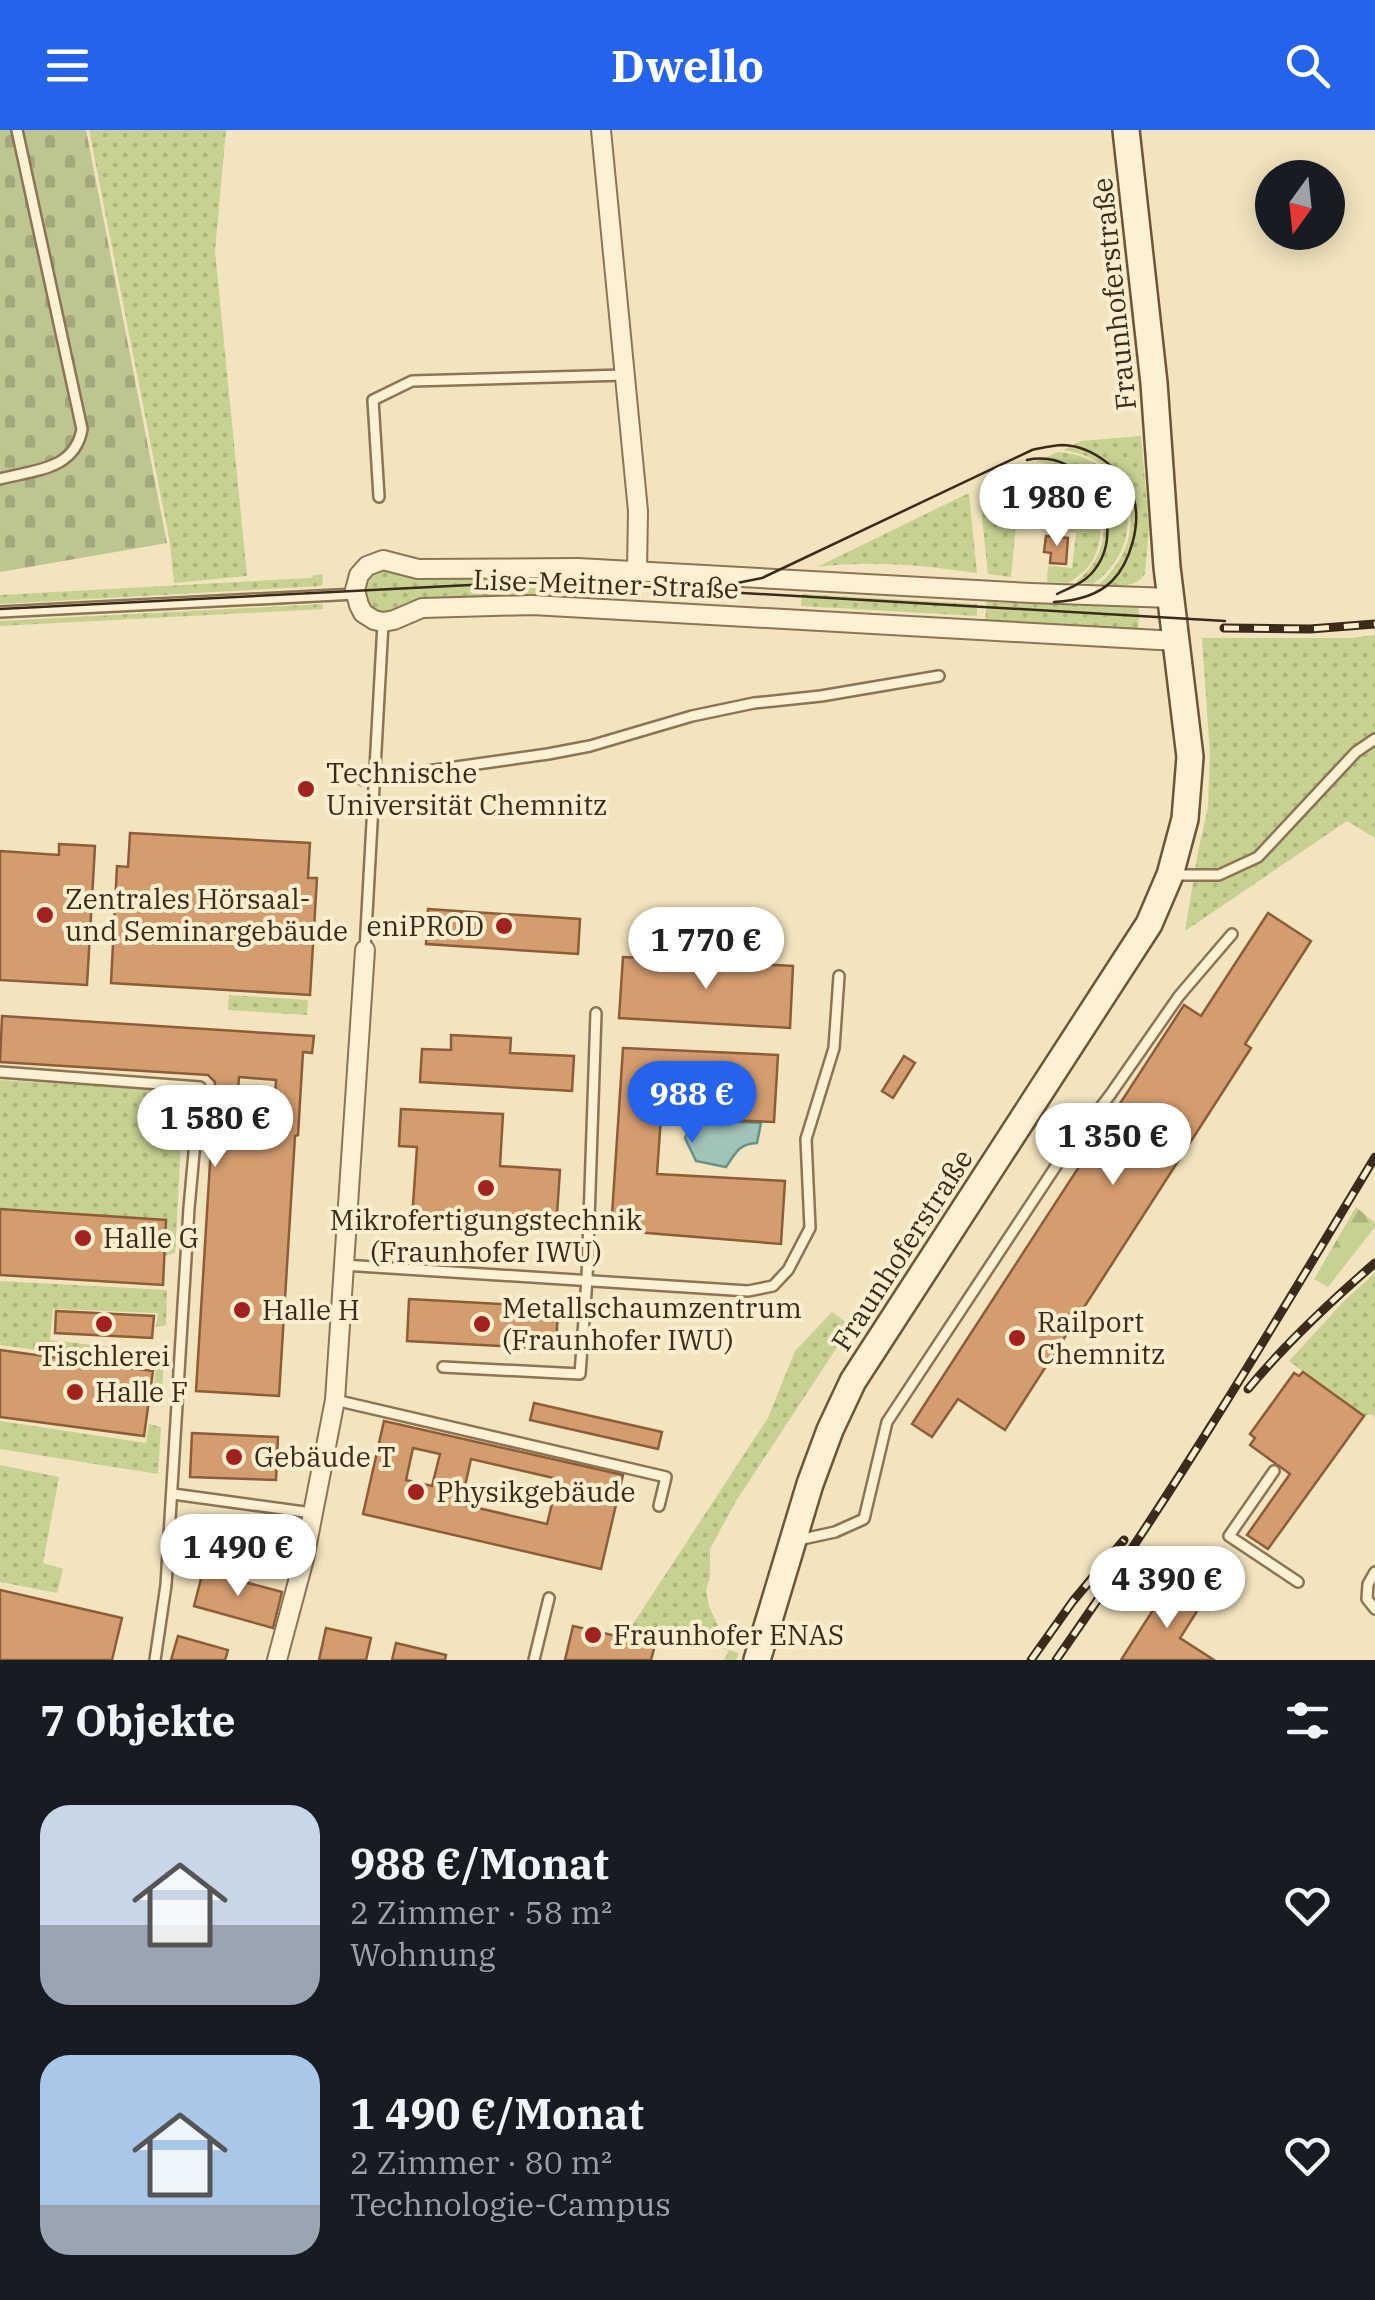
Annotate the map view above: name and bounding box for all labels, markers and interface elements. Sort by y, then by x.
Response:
text: Dwello [611,36,764,94]
icon: menu [40,38,95,93]
icon: search [1280,38,1335,93]
north arrow [1255,160,1345,250]
map controls [1255,160,1345,250]
street label: Fraunhoferstraße [1083,176,1144,412]
pin: 1 980 € [965,464,1149,549]
text: 1 980 € [1001,475,1113,517]
street label: Lise-Meitner-Straße [472,560,740,607]
place label: Technische Universität Chemnitz [326,754,607,823]
marker: Technische Universität Chemnitz [295,778,317,800]
place label: Zentrales Hörsaal- und Seminargebäude [65,880,348,949]
marker: Zentrales Hörsaal- und Seminargebäude [34,904,56,926]
place label: eniPROD [366,907,484,944]
pin: 1 770 € [614,907,798,992]
marker: eniPROD [493,915,515,937]
text: 1 770 € [650,918,762,960]
pin: 988 € [622,1061,762,1146]
text: 988 € [650,1072,734,1114]
pin: 1 580 € [123,1085,307,1170]
text: 1 580 € [159,1096,271,1138]
pin: 1 350 € [1021,1103,1205,1188]
text: 1 350 € [1057,1114,1169,1156]
street label: Fraunhoferstraße [822,1142,981,1358]
marker: Mikrofertigungstechnik (Fraunhofer IWU) [475,1177,497,1199]
place label: Mikrofertigungstechnik (Fraunhofer IWU) [330,1201,643,1270]
place label: Halle G [103,1219,199,1256]
marker: Halle G [72,1227,94,1249]
place label: Metallschaumzentrum (Fraunhofer IWU) [502,1289,802,1358]
place label: Halle H [262,1291,360,1328]
marker: Halle H [231,1299,253,1321]
place label: Railport Chemnitz [1037,1303,1165,1372]
marker: Tischlerei [93,1313,115,1335]
marker: Metallschaumzentrum (Fraunhofer IWU) [471,1313,493,1335]
marker: Railport Chemnitz [1006,1327,1028,1349]
place label: Tischlerei [38,1337,170,1374]
place label: Halle F [95,1373,188,1410]
marker: Halle F [64,1381,86,1403]
place label: Gebäude T [254,1438,396,1475]
marker: Gebäude T [223,1446,245,1468]
place label: Physikgebäude [436,1473,636,1510]
marker: Physikgebäude [405,1481,427,1503]
pin: 1 490 € [146,1514,330,1599]
text: 1 490 € [182,1525,294,1567]
pin: 4 390 € [1075,1546,1259,1631]
text: 4 390 € [1111,1557,1223,1599]
place label: Fraunhofer ENAS [613,1616,844,1653]
marker: Fraunhofer ENAS [582,1624,604,1646]
text: 7 Objekte [40,1693,236,1748]
icon: filters [1280,1693,1335,1748]
text: 988 €/Monat [350,1836,609,1891]
icon: home [120,1845,240,1965]
icon: heart [1280,1878,1335,1933]
text: 2 Zimmer · 58 m² [350,1891,612,1933]
text: Wohnung [350,1933,496,1975]
text: 1 490 €/Monat [350,2086,644,2141]
icon: home [120,2095,240,2215]
icon: heart [1280,2128,1335,2183]
text: 2 Zimmer · 80 m² [350,2141,612,2183]
text: Technologie-Campus [350,2183,671,2225]

